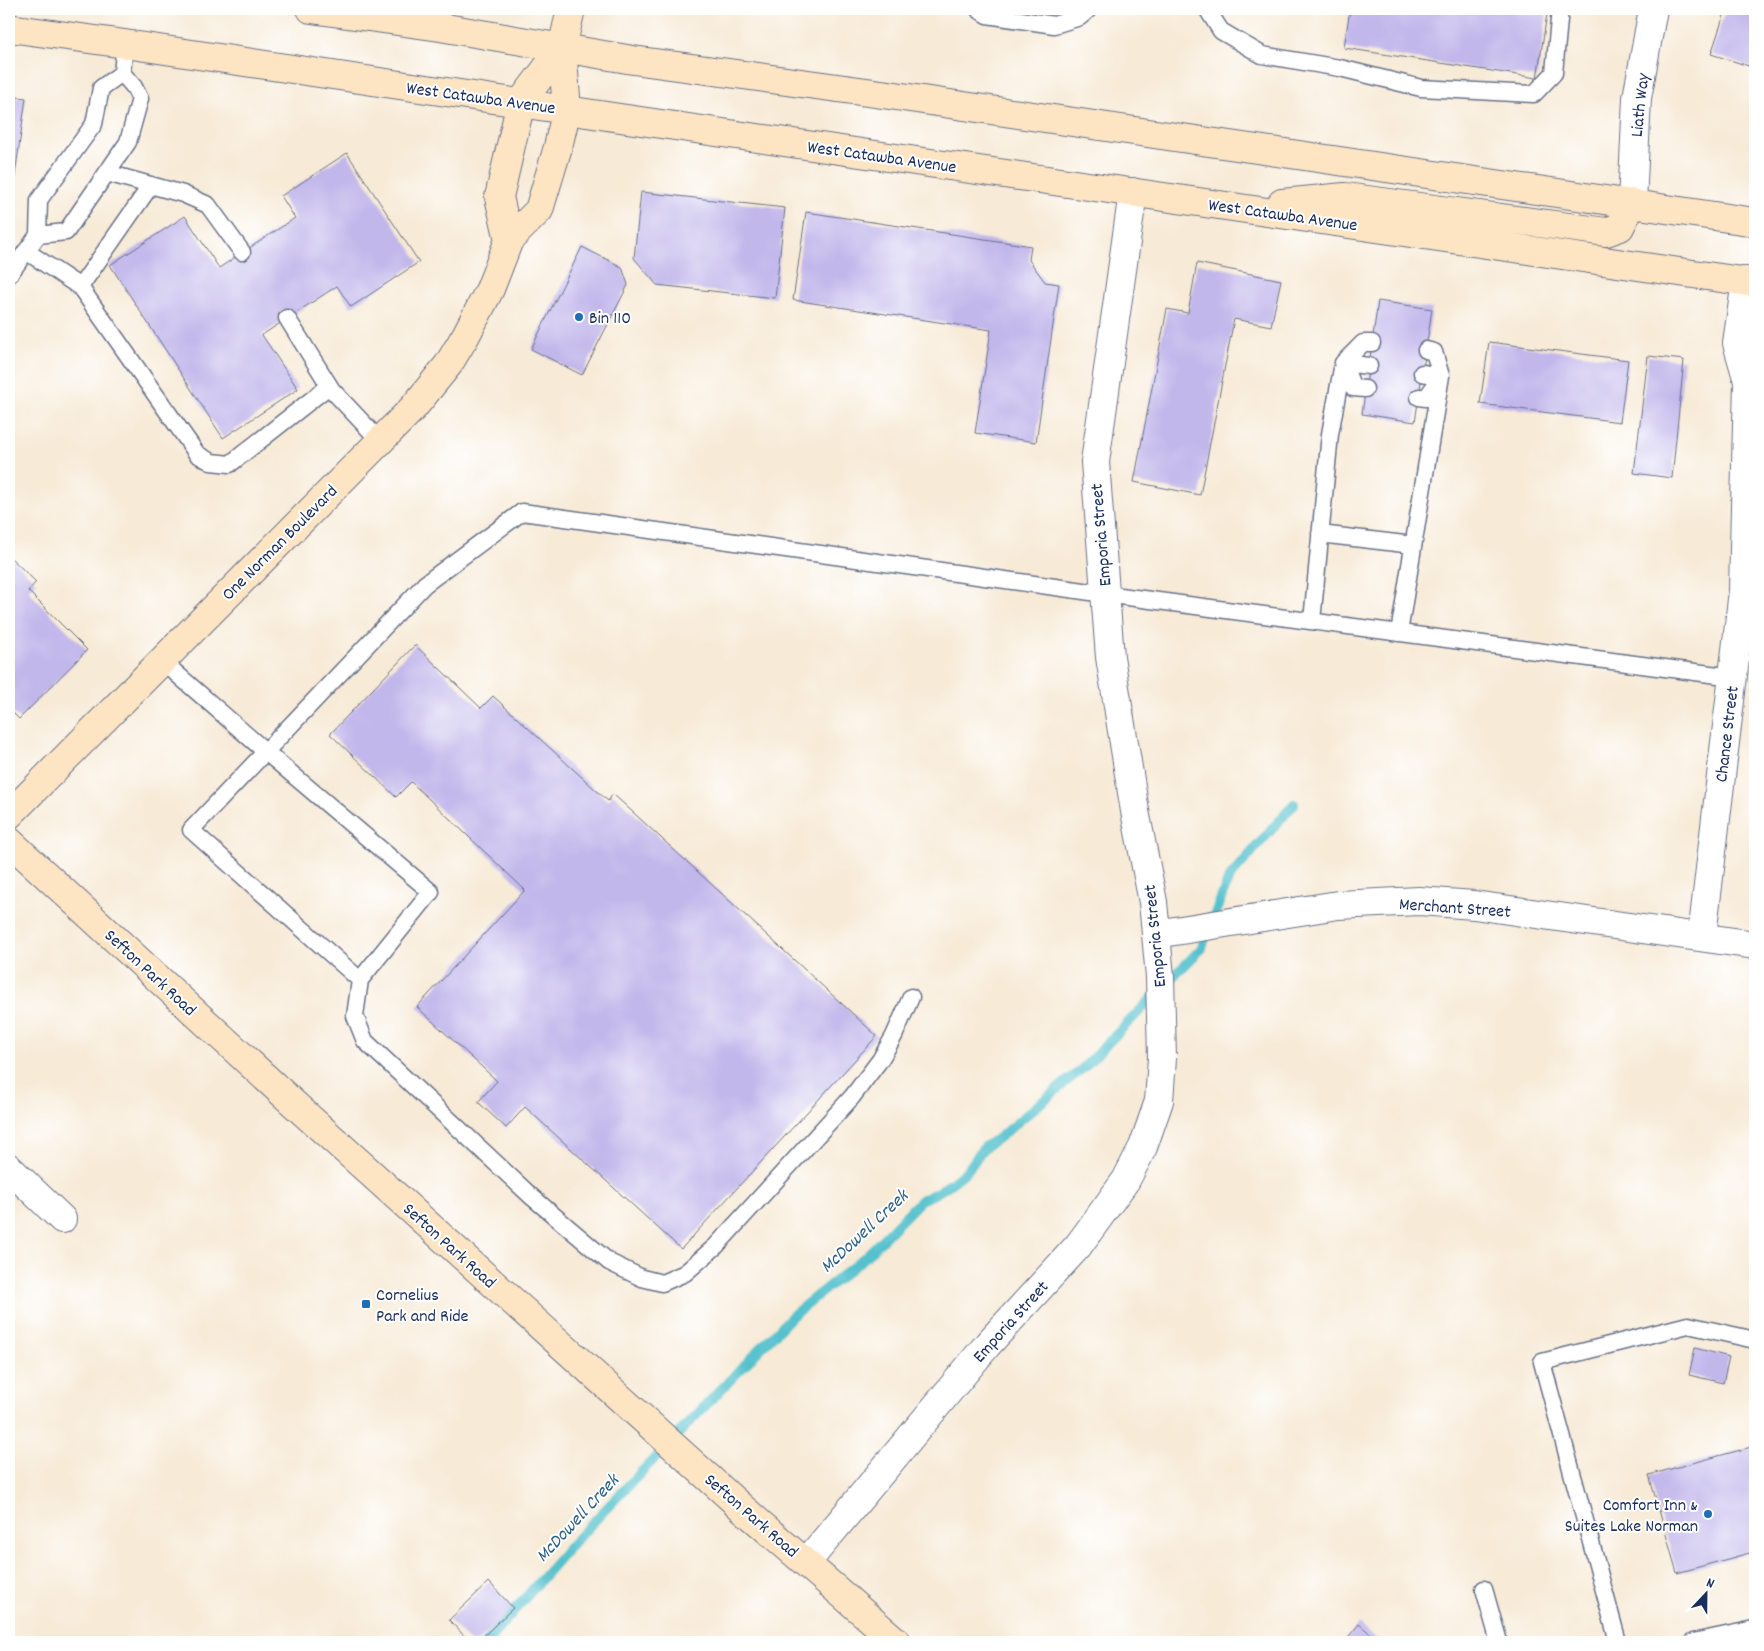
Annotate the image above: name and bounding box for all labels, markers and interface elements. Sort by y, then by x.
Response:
street label: Liath Way [1626,71,1657,138]
street label: West Catawba Avenue [405,77,557,122]
street label: West Catawba Avenue [806,136,958,181]
street label: West Catawba Avenue [1207,194,1359,239]
place label: Bin 110 [589,307,631,332]
marker: Bin 110 [573,311,585,323]
street label: One Norman Boulevard [217,480,344,607]
street label: Emporia Street [1086,482,1119,587]
street label: Chance Street [1710,684,1747,784]
street label: Emporia Street [1139,883,1174,988]
street label: Merchant Street [1398,893,1512,926]
street label: Sefton Park Road [98,925,201,1023]
water label: McDowell Creek [815,1183,917,1281]
street label: Sefton Park Road [396,1198,500,1296]
street label: Emporia Street [968,1276,1056,1369]
place label: Cornelius Park and Ride [376,1284,469,1330]
marker: Cornelius Park and Ride [360,1298,372,1310]
water label: McDowell Creek [531,1468,628,1570]
street label: Sefton Park Road [698,1469,803,1565]
place label: Comfort Inn & Suites Lake Norman [1565,1494,1698,1540]
marker: Comfort Inn & Suites Lake Norman [1702,1508,1714,1520]
north arrow [1682,1568,1732,1618]
text: N [1703,1573,1717,1594]

